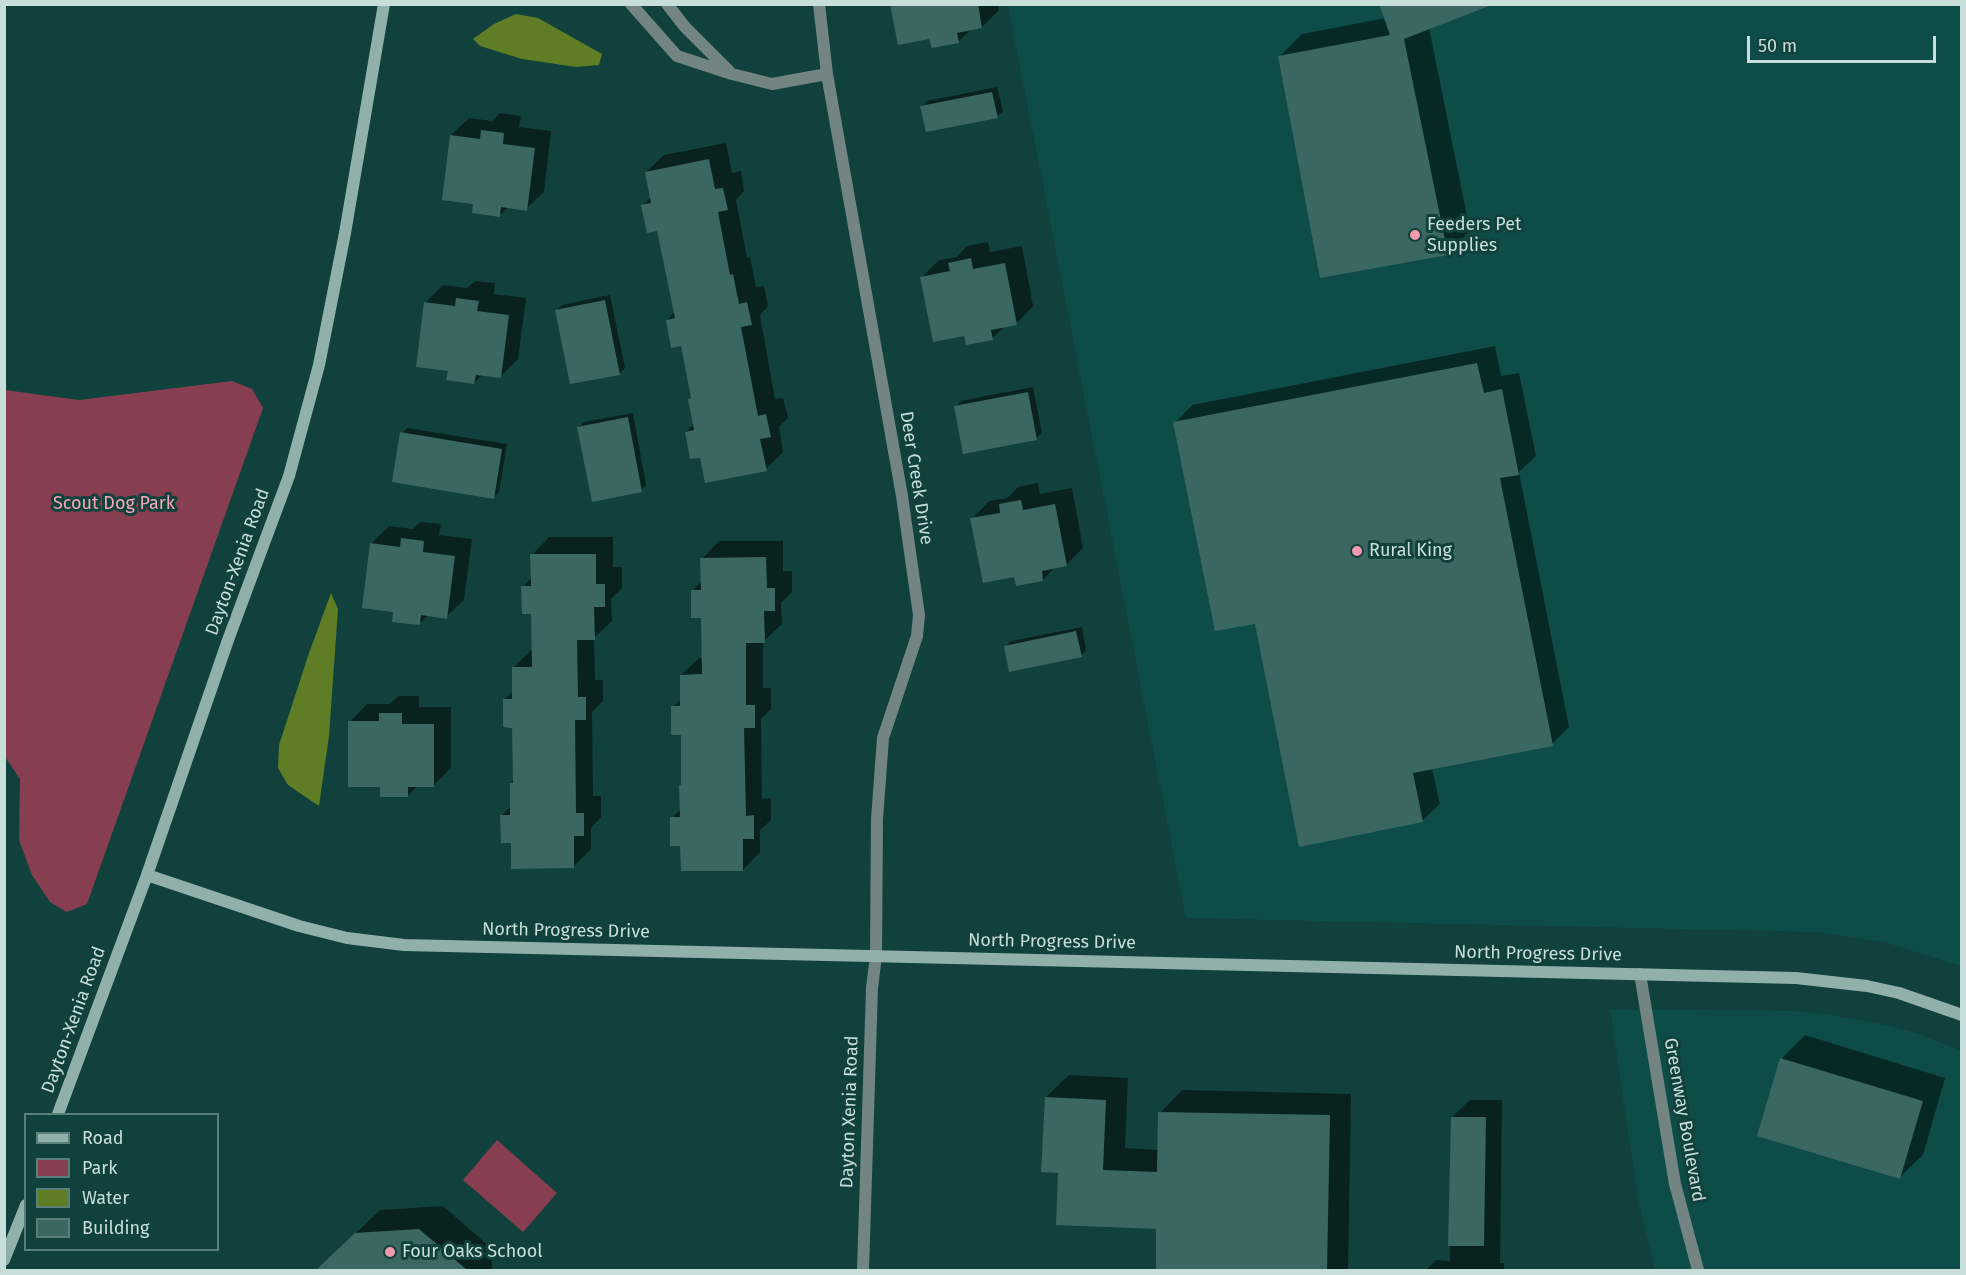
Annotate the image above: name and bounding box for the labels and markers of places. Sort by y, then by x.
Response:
place label: Feeders Pet Supplies [1427,214,1521,256]
marker: Feeders Pet Supplies [1408,228,1422,242]
place label: Rural King [1369,540,1452,562]
marker: Rural King [1350,544,1364,558]
place label: Four Oaks School [402,1241,543,1263]
marker: Four Oaks School [383,1245,397,1259]

